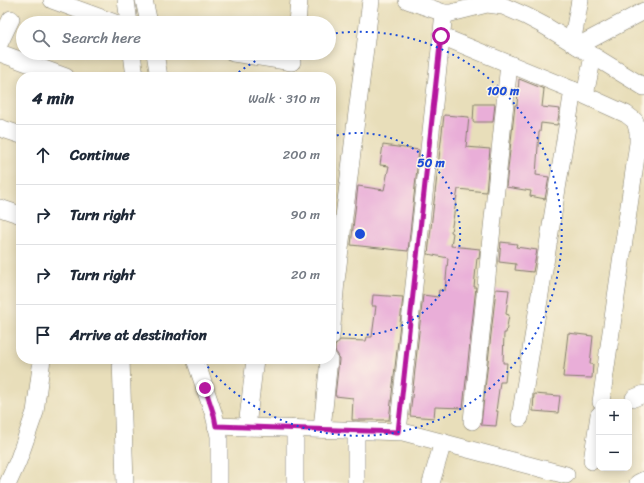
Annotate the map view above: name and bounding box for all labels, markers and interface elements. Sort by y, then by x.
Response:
search box [16,16,336,60]
text: Search here [62,25,141,51]
icon: search [30,27,52,49]
route start [432,27,450,45]
text: 100 m [487,80,520,102]
text: 4 min [32,83,74,113]
text: Walk · 310 m [248,87,320,110]
text: Continue [70,142,130,168]
text: 200 m [283,143,320,166]
icon: ahead [32,144,54,166]
text: 50 m [417,152,445,174]
text: Turn right [70,202,135,228]
text: 90 m [290,203,320,226]
icon: right [32,204,54,226]
centre of rings [353,227,367,241]
text: Turn right [70,262,135,288]
text: 20 m [291,263,320,286]
icon: right [32,264,54,286]
text: Arrive at destination [70,322,207,348]
icon: arrive [32,324,54,346]
route end [196,379,214,397]
map controls [596,399,632,471]
button: + [596,399,632,435]
button: − [596,435,632,471]

